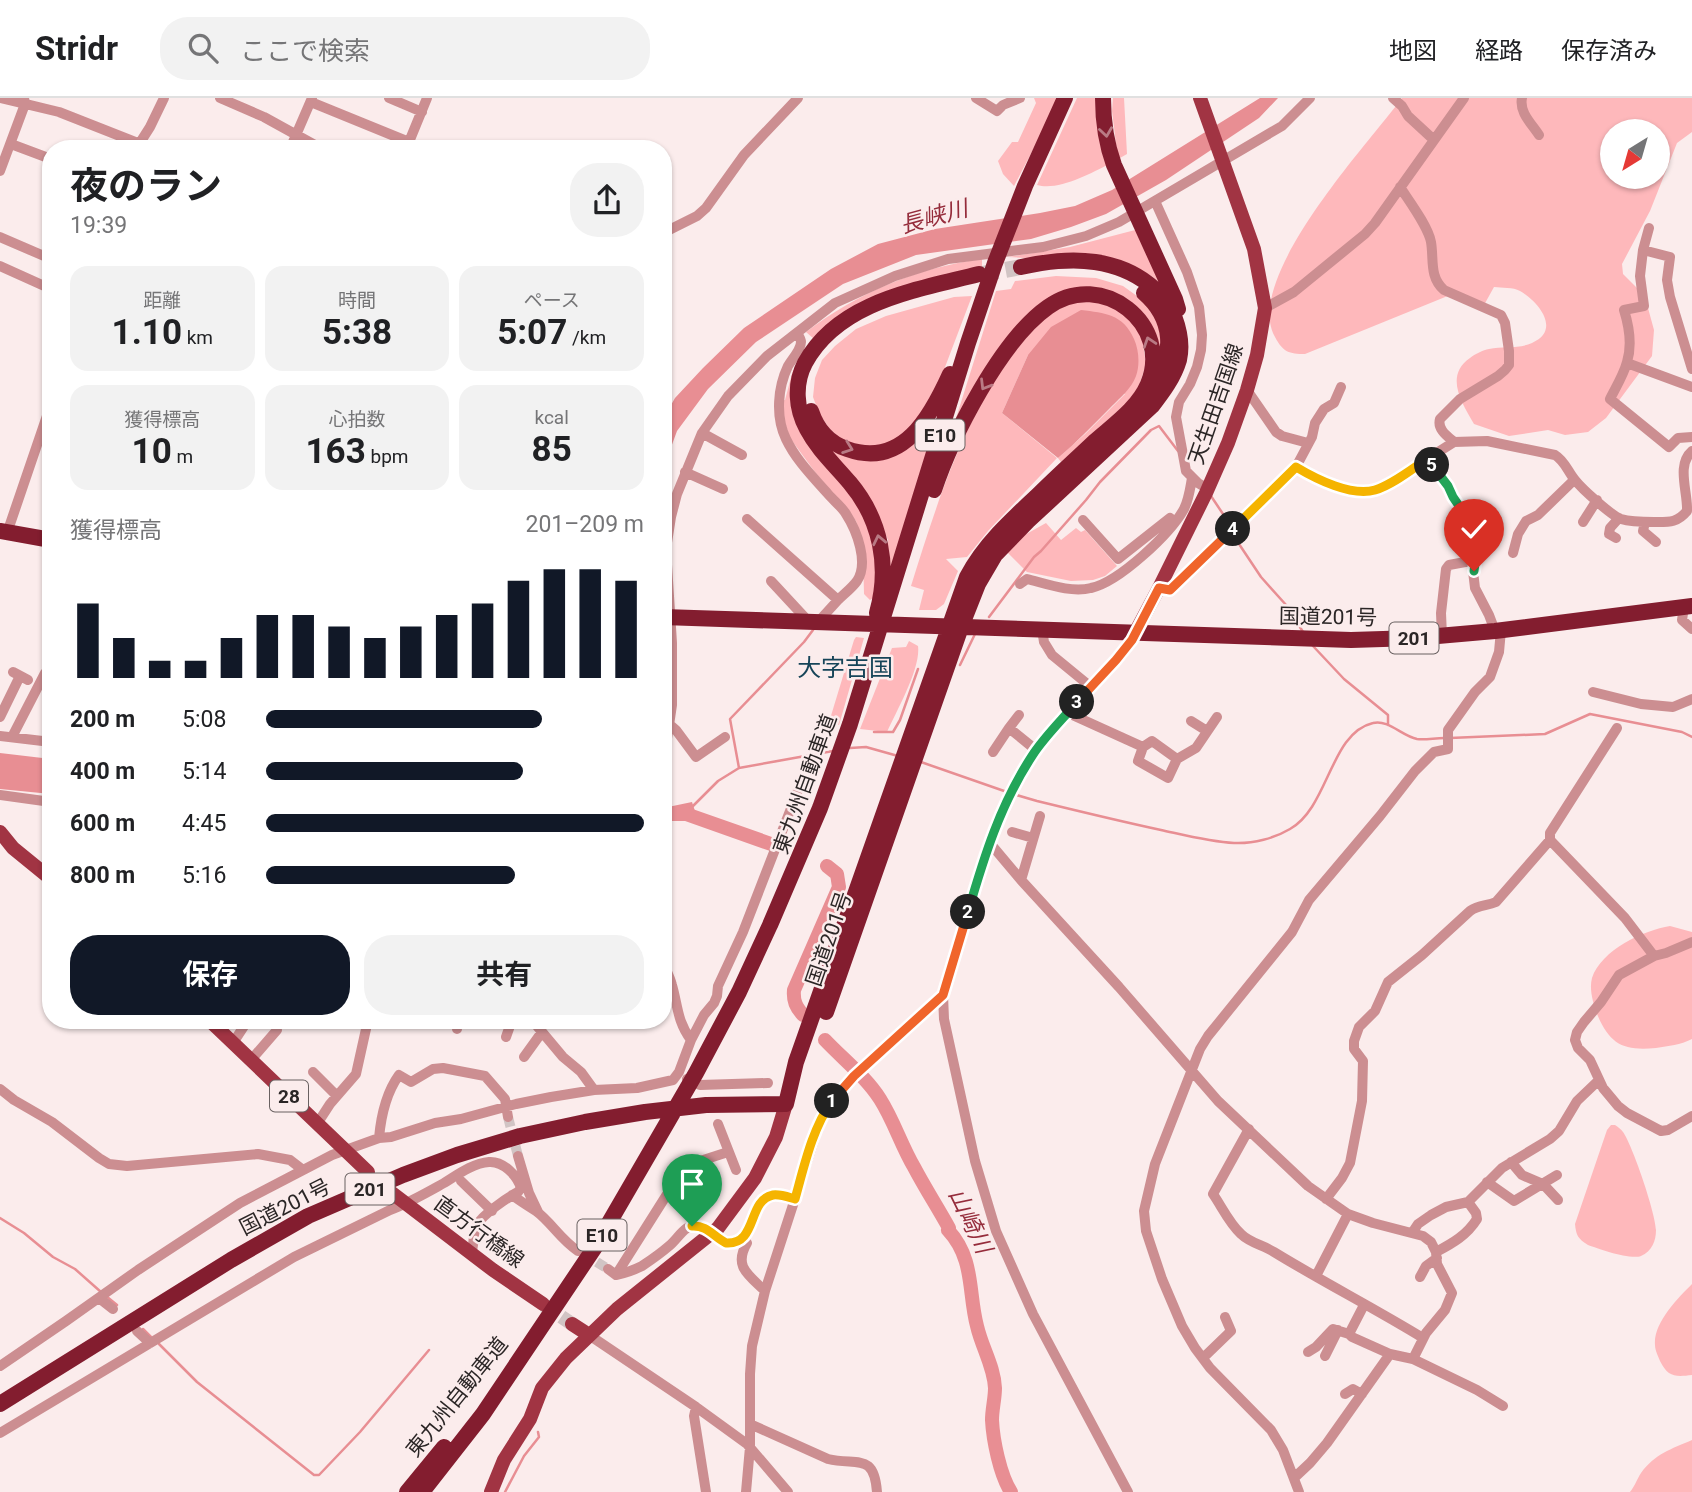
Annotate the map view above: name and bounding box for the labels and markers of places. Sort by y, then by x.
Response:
pin: 5 [1414,448,1450,482]
pin [1444,499,1504,571]
pin: 4 [1216,512,1250,546]
pin: 3 [1060,684,1094,720]
pin: 2 [950,894,986,930]
pin: 1 [814,1084,850,1118]
pin [662,1154,722,1226]

